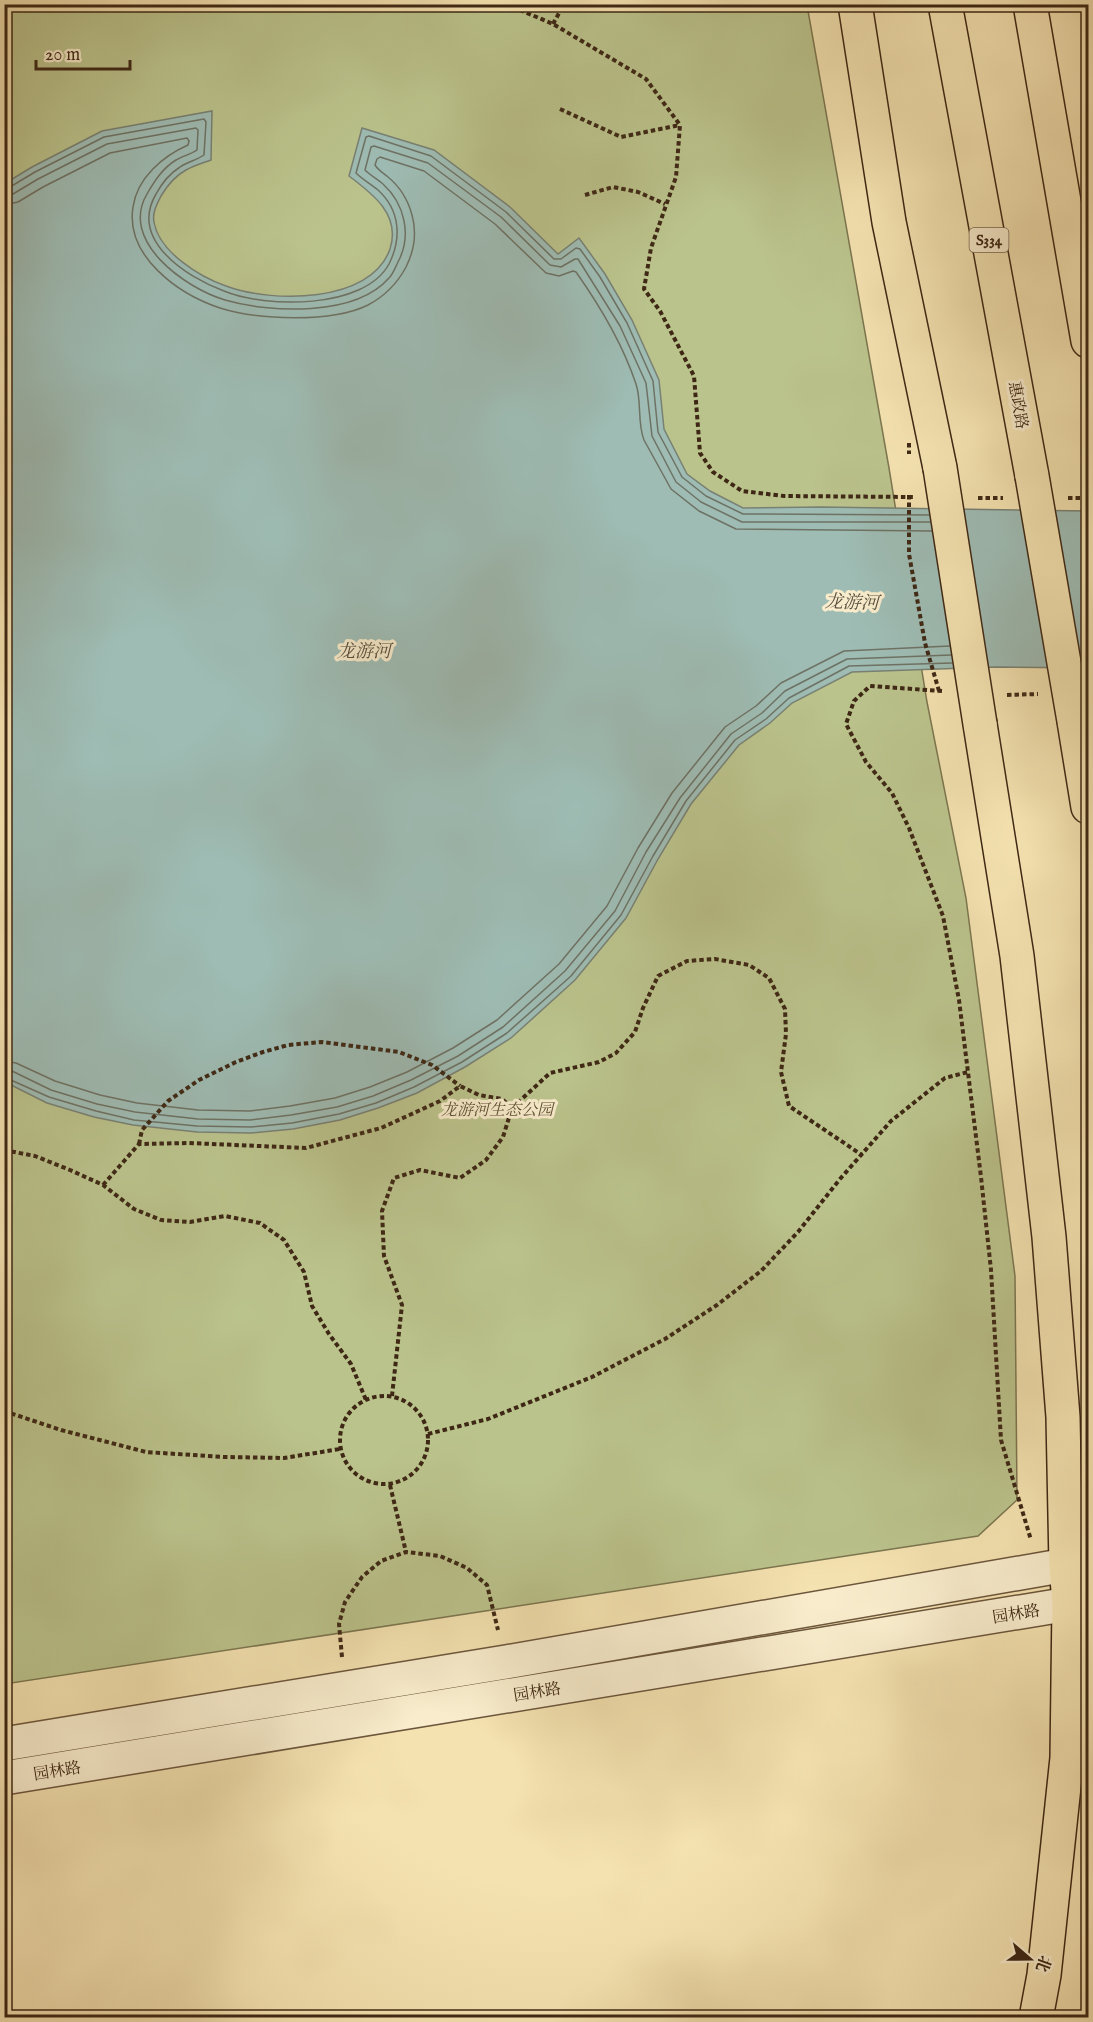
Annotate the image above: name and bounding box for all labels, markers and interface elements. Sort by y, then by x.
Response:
scale bar [36,33,130,71]
text: 20 m [45,44,80,67]
road number: S334 [970,228,1008,252]
street label: 惠政路 [1003,380,1031,431]
water label: 龙游河 [825,591,882,616]
water label: 龙游河 [337,641,394,664]
park label: 龙游河生态公园 [441,1101,556,1121]
street label: 园林路 [991,1601,1042,1629]
street label: 园林路 [512,1679,563,1707]
street label: 园林路 [32,1758,83,1786]
north arrow [1000,1929,1060,1989]
text: 北 [1030,1953,1054,1974]

